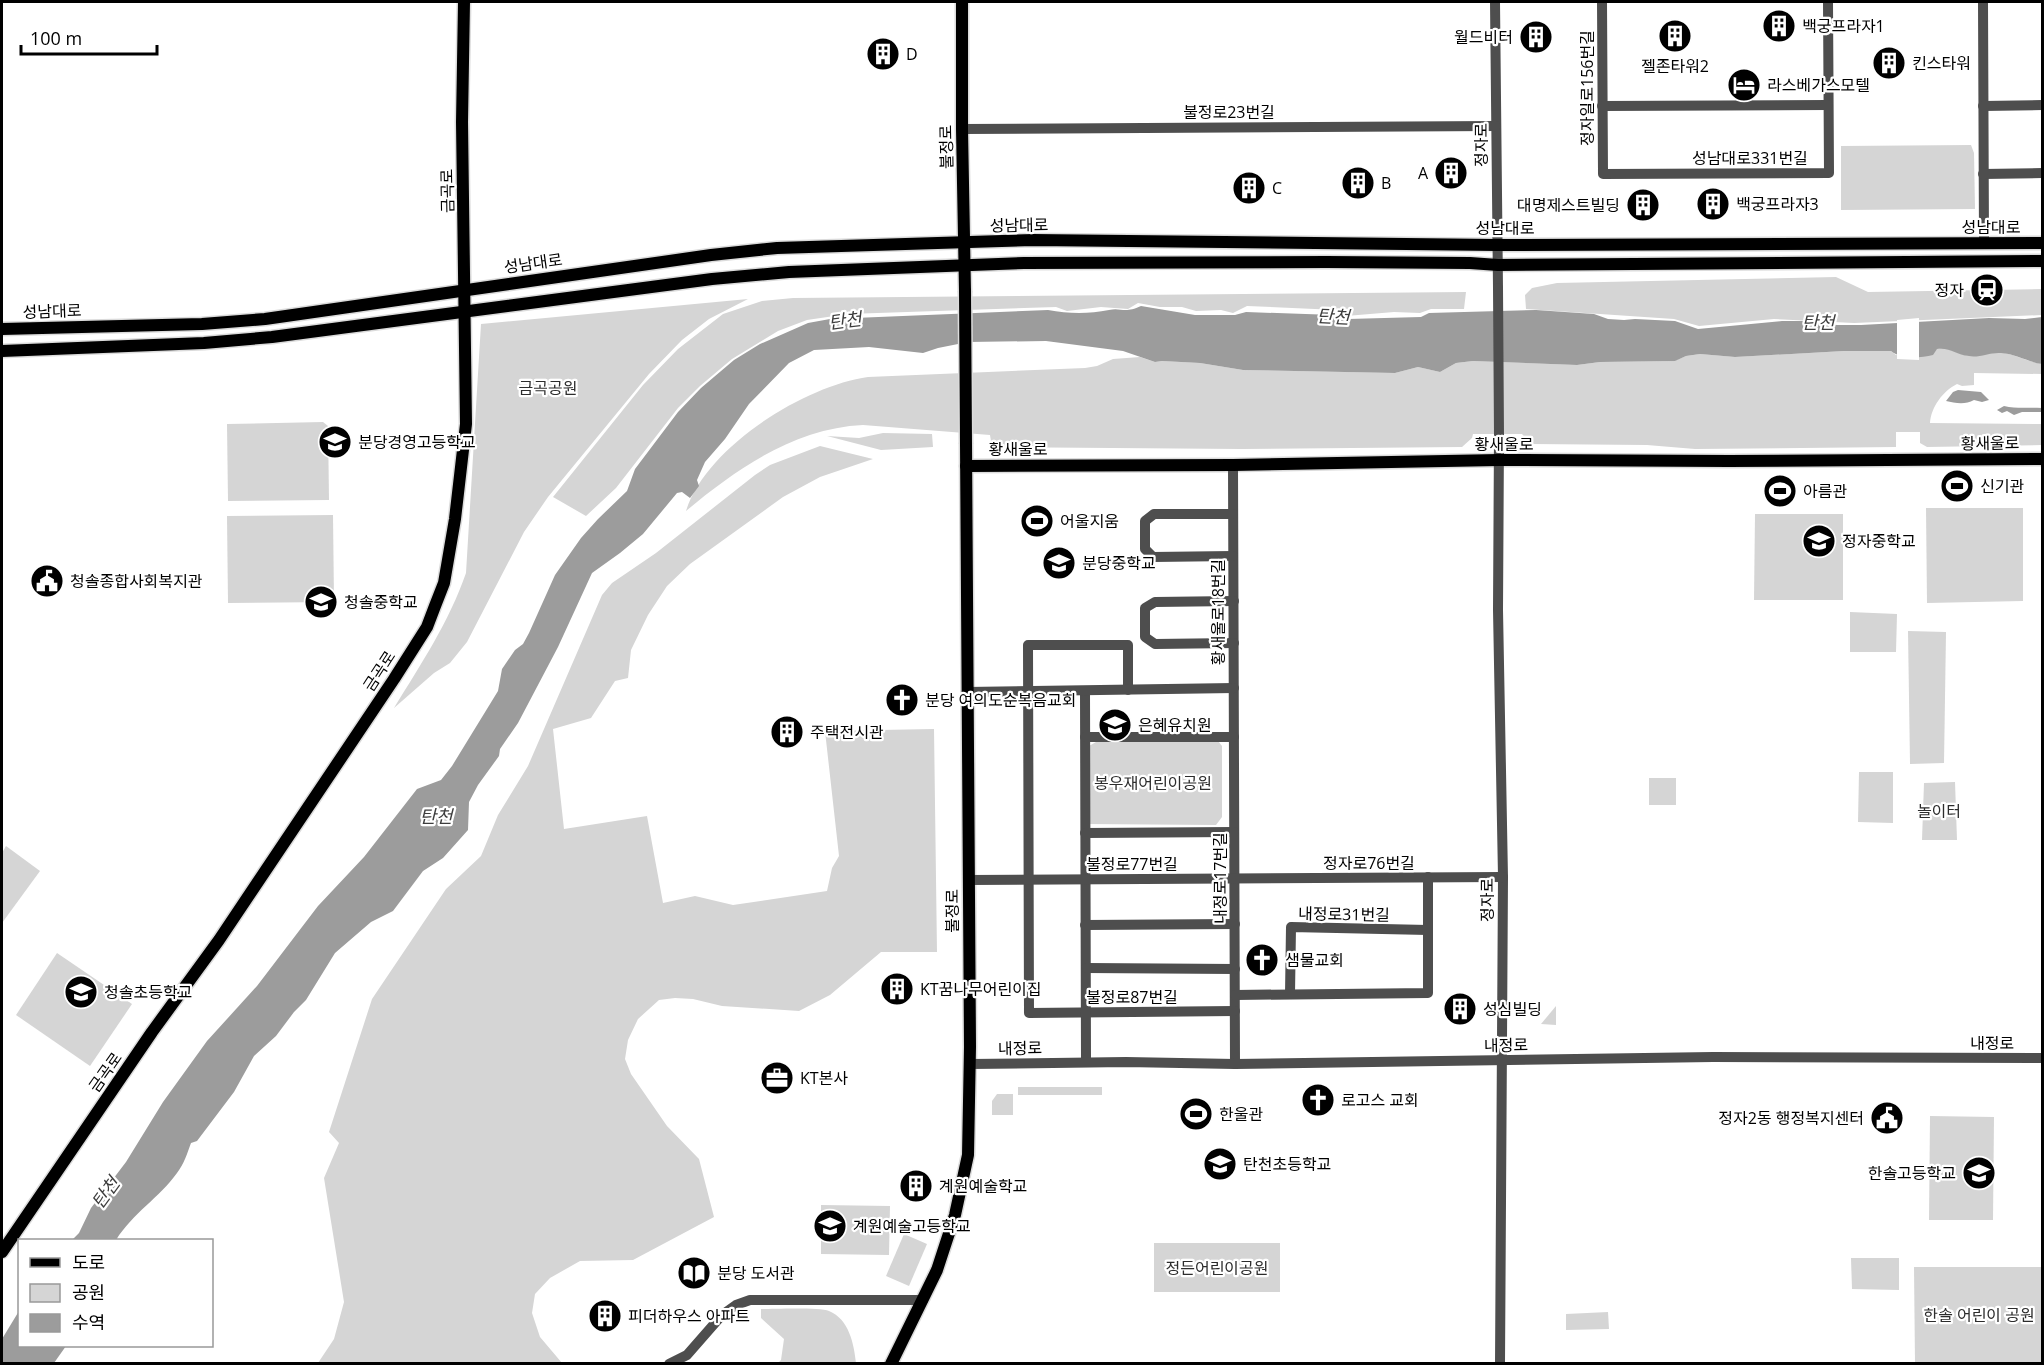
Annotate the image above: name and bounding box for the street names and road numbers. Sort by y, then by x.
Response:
street label: 정자일로156번길 [1576,30,1598,146]
street label: 불정로23번길 [1183,101,1275,123]
street label: 정자로 [1470,123,1492,167]
street label: 불정로 [935,124,957,169]
street label: 성남대로331번길 [1692,147,1808,169]
street label: 금곡로 [436,168,458,213]
street label: 성남대로 [989,213,1049,237]
street label: 성남대로 [1962,216,2021,238]
street label: 성남대로 [1476,217,1535,239]
street label: 성남대로 [502,248,564,278]
street label: 성남대로 [22,299,82,323]
street label: 황새울로 [1960,431,2020,455]
street label: 황새울로 [1475,433,1534,455]
street label: 황새울로 [989,438,1048,460]
street label: 황새울로18번길 [1207,559,1229,665]
street label: 금곡로 [358,646,400,696]
street label: 내정로17번길 [1209,832,1231,924]
street label: 정자로76번길 [1323,852,1415,874]
street label: 불정로77번길 [1086,853,1178,875]
street label: 정자로 [1476,878,1498,922]
street label: 불정로 [941,889,963,933]
street label: 내정로31번길 [1298,902,1390,926]
street label: 불정로87번길 [1086,986,1178,1008]
street label: 내정로 [1970,1032,2014,1054]
street label: 내정로 [1484,1034,1529,1056]
street label: 내정로 [998,1037,1043,1059]
street label: 금곡로 [83,1047,127,1096]

